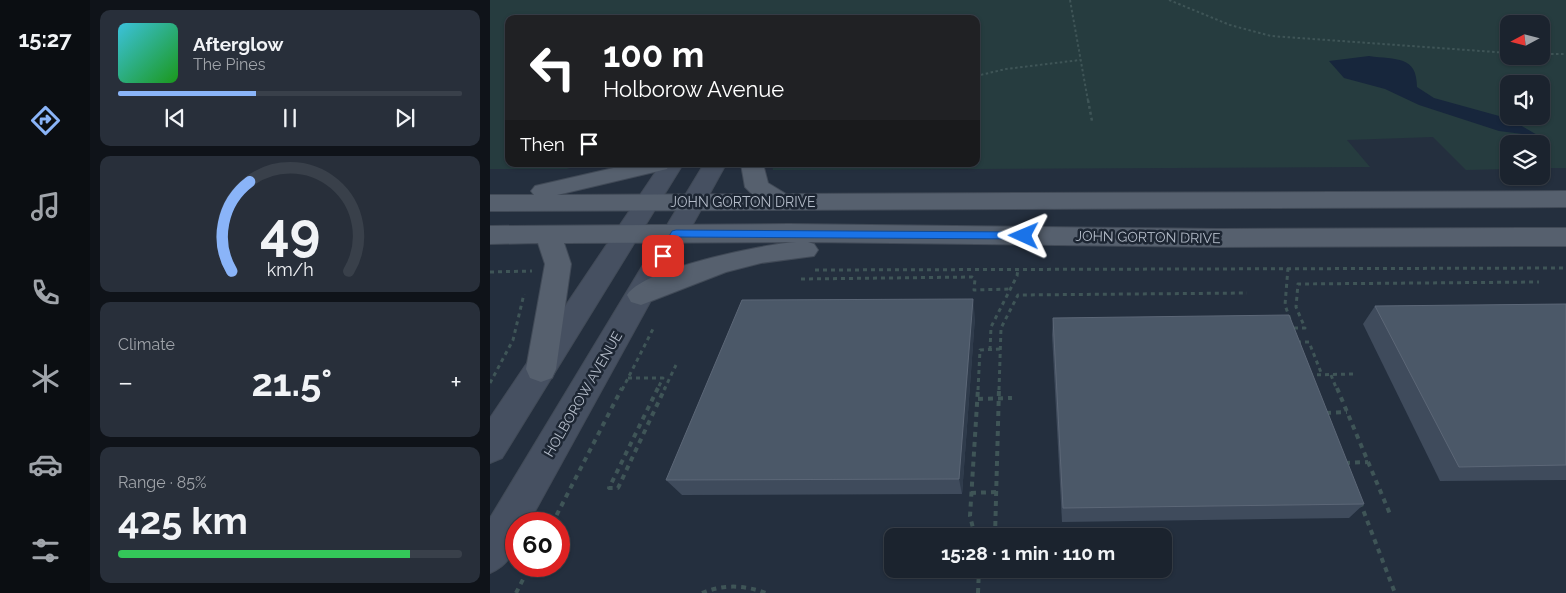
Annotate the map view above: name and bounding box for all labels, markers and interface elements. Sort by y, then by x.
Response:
north arrow [1500,15,1550,65]
map controls [1500,15,1550,185]
text: 15:27 [18,26,72,52]
text: Afterglow [193,33,283,55]
text: 100 m [603,34,704,75]
icon: left [520,35,585,100]
text: The Pines [193,55,265,74]
button: sound [1500,75,1550,125]
text: Holborow Avenue [603,76,784,102]
icon: directions [28,103,63,138]
icon: previous [161,104,189,132]
icon: pause [276,104,304,132]
icon: next [391,104,419,132]
icon: arrive [575,130,603,158]
text: Then [520,133,565,155]
button: layers [1500,135,1550,185]
icon: music [28,189,63,224]
street label: JOHN GORTON DRIVE [670,194,816,210]
text: 49 [260,201,320,262]
position arrow [997,209,1049,261]
street label: JOHN GORTON DRIVE [1075,228,1221,246]
pin [642,235,684,277]
icon: arrive [649,242,677,270]
text: km/h [266,259,314,280]
icon: phone [28,275,63,310]
street label: HOLBOROW AVENUE [541,329,625,459]
text: Climate [118,335,175,354]
text: 21.5° [251,360,332,405]
icon: climate [28,361,63,396]
text: − [118,366,133,399]
text: + [450,366,462,399]
icon: car [28,447,63,482]
text: Range · 85% [118,473,206,492]
text: 425 km [118,498,248,543]
speed limit sign: 60 [505,512,570,577]
icon: filters [28,533,63,568]
text: 15:28 · 1 min · 110 m [941,542,1115,564]

